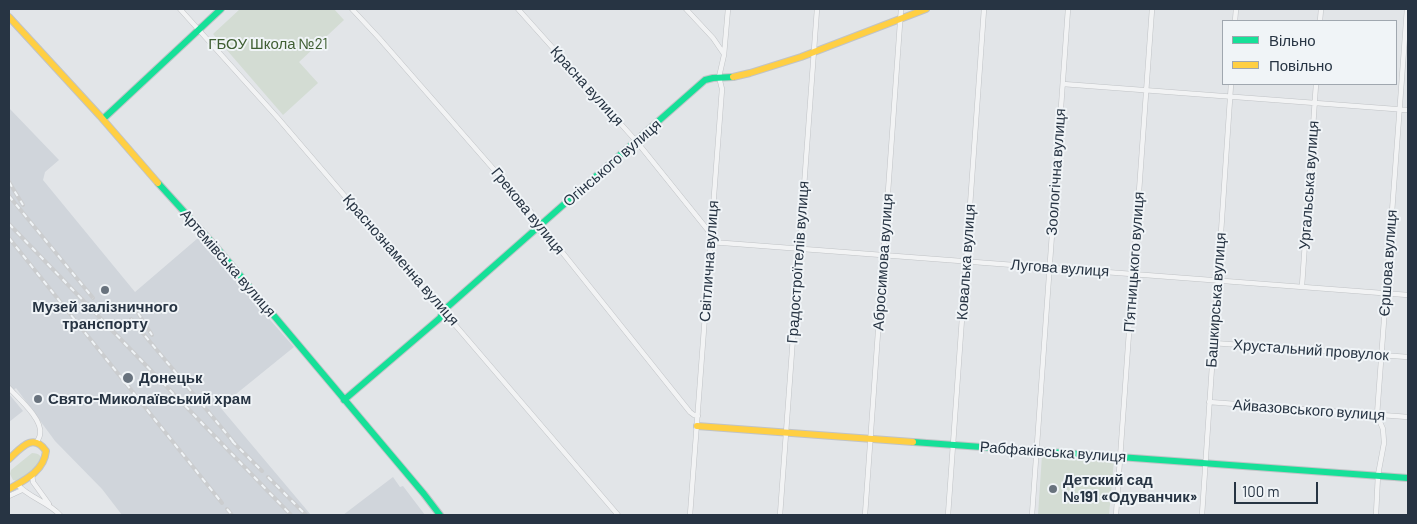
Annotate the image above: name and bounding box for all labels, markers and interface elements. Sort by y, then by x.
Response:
legend [1222,20,1397,85]
text: Вільно [1269,31,1316,49]
park label: ГБОУ Школа №21 [208,35,328,53]
street label: Красна вулиця [546,42,628,130]
text: Повільно [1269,56,1333,74]
street label: Зоологічна вулиця [1043,108,1069,236]
street label: Огінського вулиця [559,115,665,211]
street label: Ургальська вулиця [1296,120,1322,250]
street label: Грекова вулиця [487,164,569,258]
street label: Градостроїтелiв вулиця [783,180,813,344]
street label: Краснознаменна вулиця [339,191,463,329]
street label: П’ятницького вулиця [1120,191,1148,333]
street label: Абросимова вулиця [869,193,897,331]
street label: Світлична вулиця [696,200,722,322]
street label: Ковалька вулиця [953,203,979,321]
street label: Артемівська вулиця [176,206,280,320]
street label: Єршова вулиця [1375,209,1401,317]
street label: Башкирська вулиця [1202,232,1230,368]
street label: Лугова вулиця [1010,256,1110,280]
marker: Музей залізничного транспорту [99,284,111,296]
place label: Музей залізничного транспорту [32,298,178,333]
street label: Хрустальний провулок [1233,336,1389,364]
place label: Донецьк [139,369,202,387]
marker: Донецьк [121,371,135,385]
place label: Свято-Миколаївський храм [48,390,251,408]
marker: Свято-Миколаївський храм [32,393,44,405]
street label: Айвазовського вулиця [1232,396,1386,424]
street label: Рабфаківська вулиця [979,438,1127,466]
place label: Детский сад №191 «Одуванчик» [1063,471,1197,506]
scale bar [1237,472,1321,504]
text: 100 m [1242,482,1280,500]
marker: Детский сад №191 «Одуванчик» [1047,483,1059,495]

